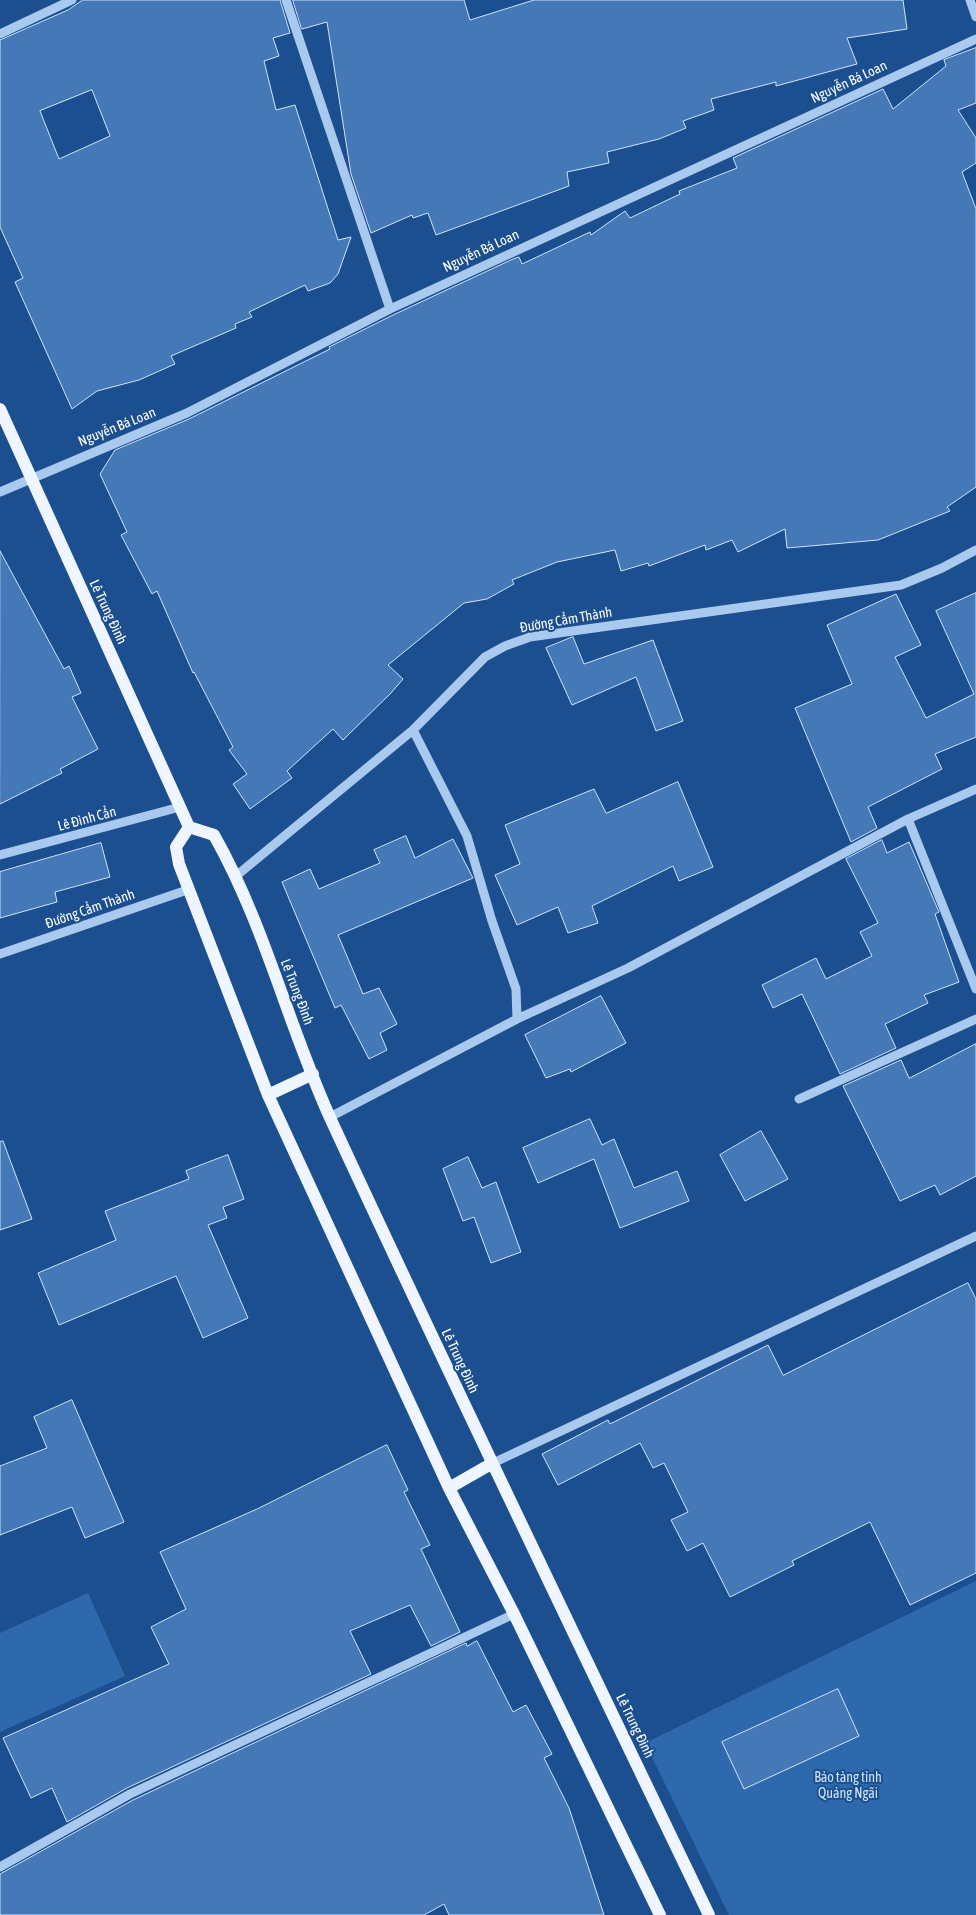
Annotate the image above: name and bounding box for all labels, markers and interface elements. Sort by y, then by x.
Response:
street label: Nguyễn Bá Loan [808,57,890,107]
street label: Nguyễn Bá Loan [440,226,522,276]
street label: Nguyễn Bá Loan [76,404,158,450]
street label: Lê Trung Đình [86,577,130,647]
street label: Đường Cẩm Thành [519,604,613,636]
street label: Lê Đình Cẩn [56,803,118,835]
street label: Đường Cẩm Thành [43,886,137,932]
street label: Lê Trung Đình [277,957,317,1027]
street label: Lê Trung Đình [438,1326,482,1396]
street label: Lê Trung Đình [612,1691,658,1761]
park label: Bảo tàng tỉnh Quảng Ngãi [814,1770,882,1802]

